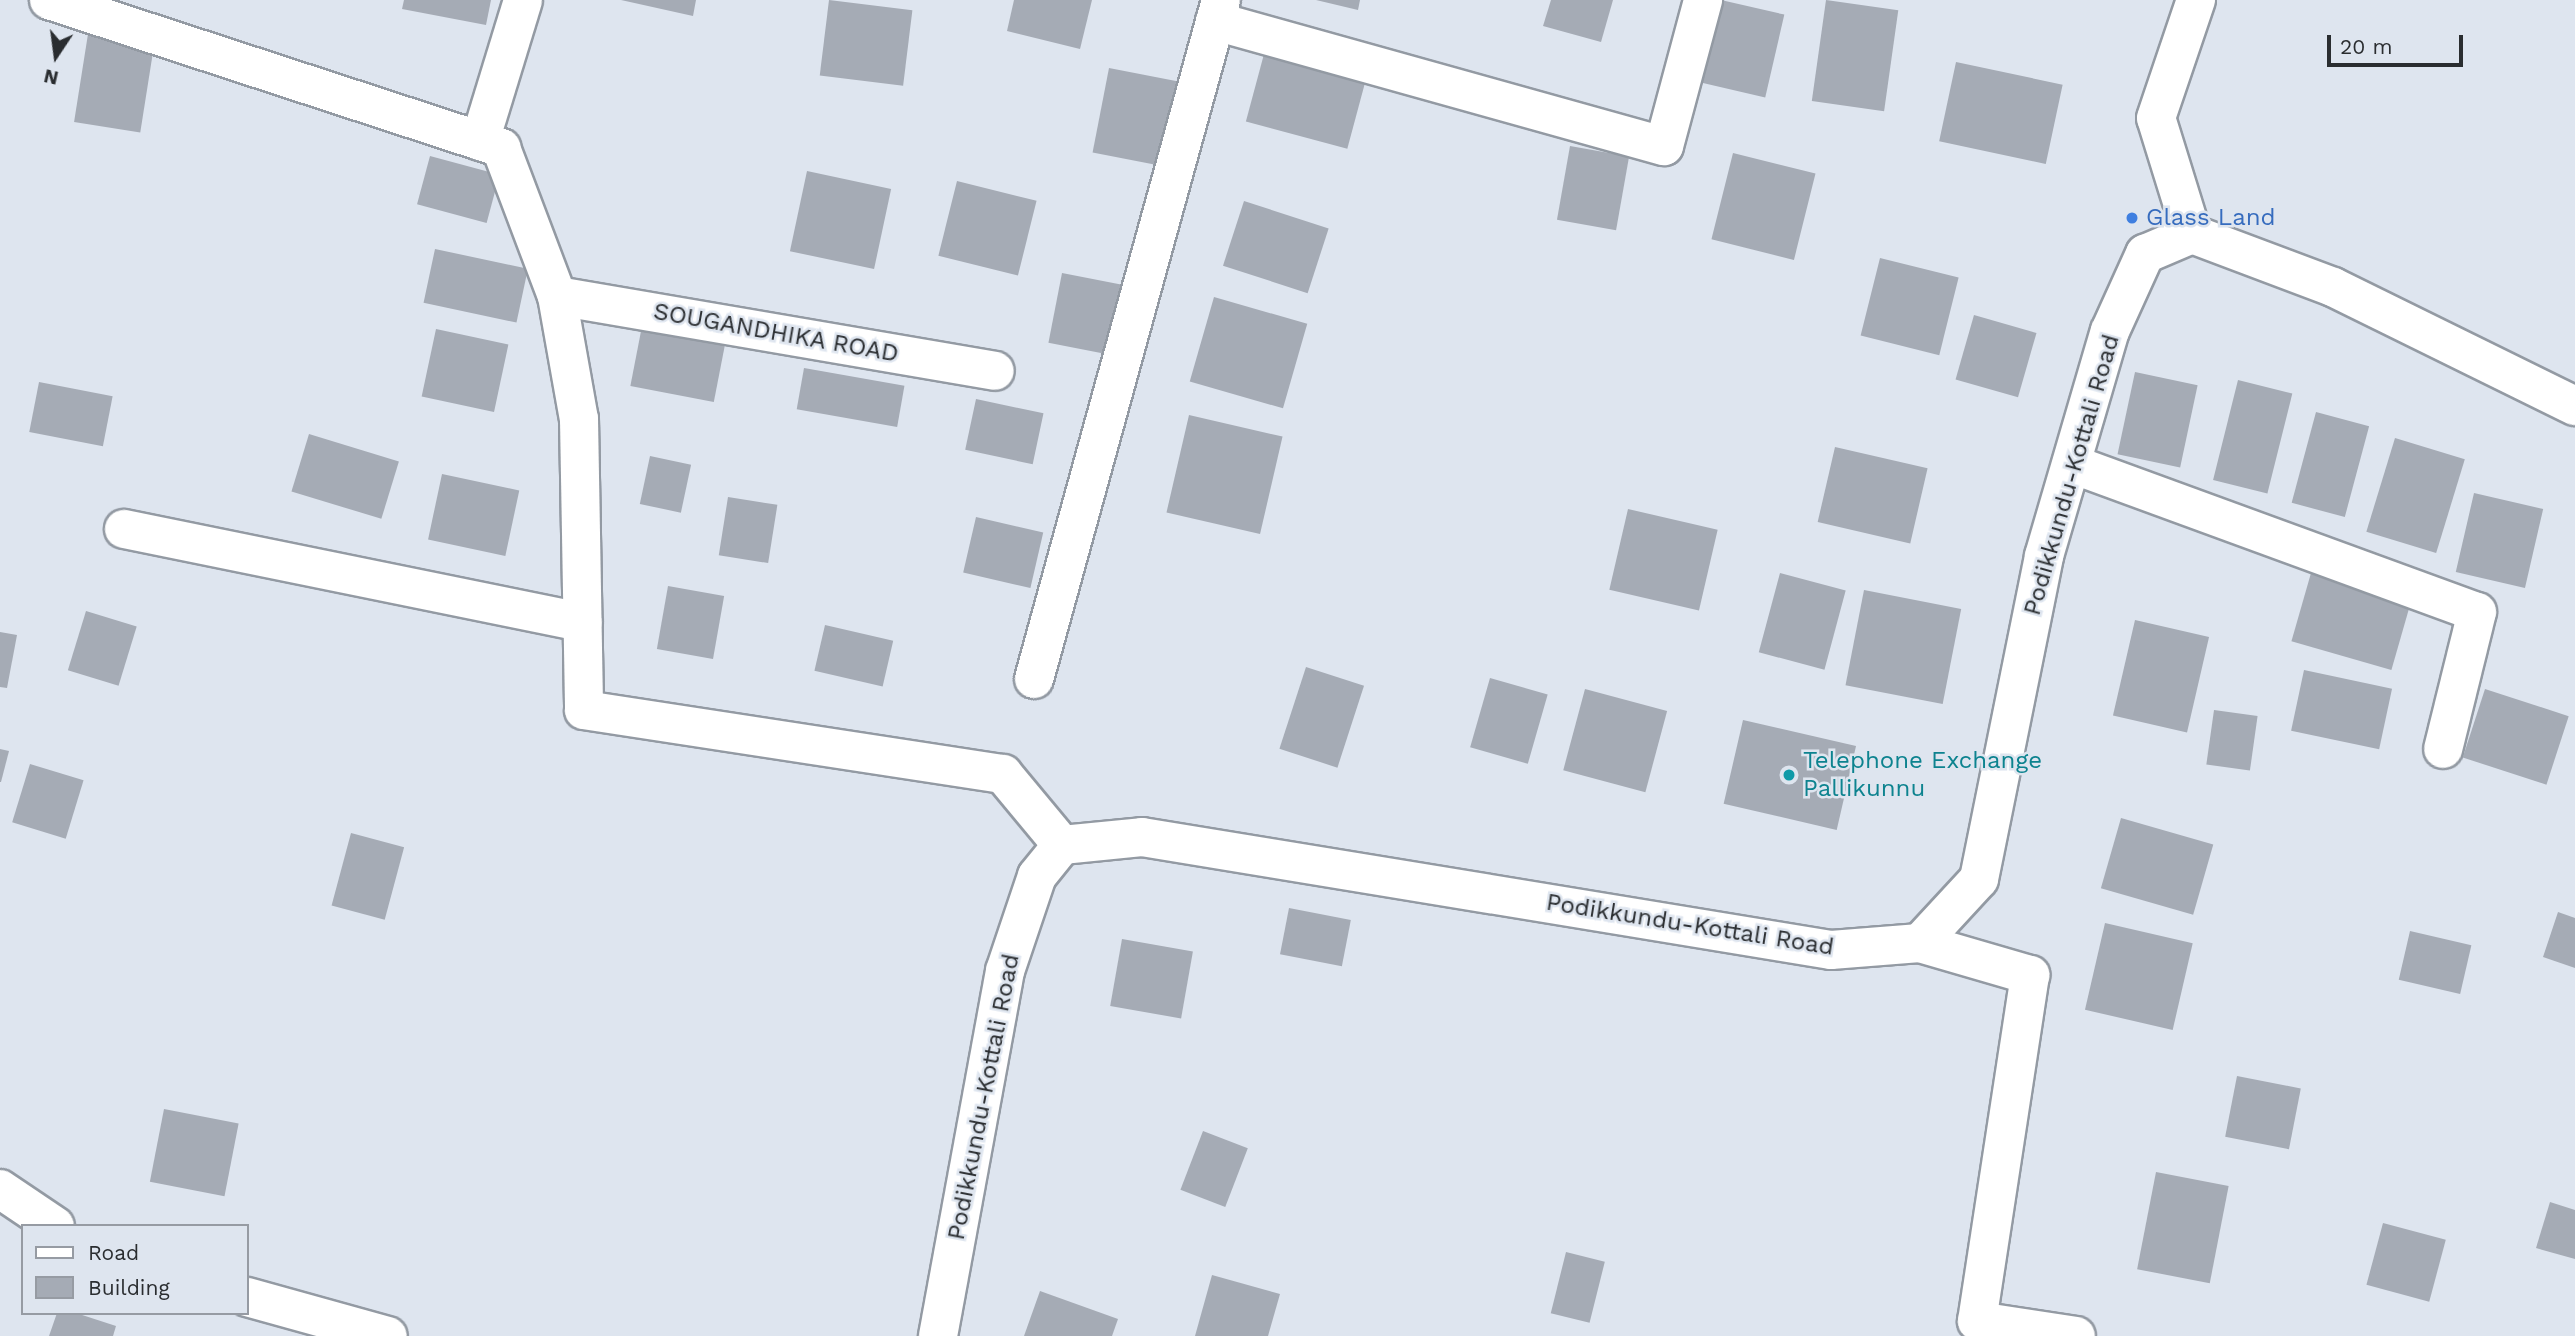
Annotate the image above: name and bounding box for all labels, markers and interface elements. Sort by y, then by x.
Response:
north arrow [21,21,91,91]
scale bar [2330,21,2466,65]
text: 20 m [2340,34,2392,59]
text: N [42,64,61,90]
place label: Glass Land [2146,204,2276,232]
marker: Glass Land [2124,210,2140,226]
street label: SOUGANDHIKA ROAD [651,297,901,369]
street label: Podikkundu-Kottali Road [2018,331,2126,619]
place label: Telephone Exchange Pallikunnu [1803,747,2042,803]
marker: Telephone Exchange Pallikunnu [1781,767,1797,783]
street label: Podikkundu-Kottali Road [1544,888,1836,962]
street label: Podikkundu-Kottali Road [942,952,1026,1242]
legend [21,1224,248,1315]
text: Road [88,1240,139,1265]
text: Building [88,1275,170,1300]

